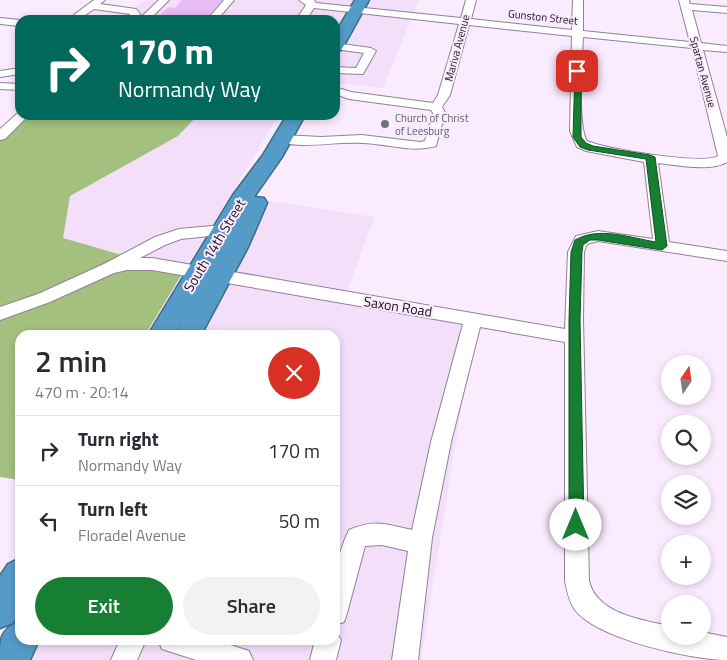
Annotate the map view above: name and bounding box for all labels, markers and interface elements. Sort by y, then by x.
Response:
street label: Gunston Street [507,5,579,29]
street label: Mariva Avenue [440,12,474,83]
text: 170 m [118,24,214,78]
icon: right [35,35,100,100]
street label: Spartan Avenue [686,35,720,110]
pin [556,50,598,92]
icon: arrive [563,57,591,85]
text: Normandy Way [118,72,261,106]
place label: Church of Christ of Leesburg [395,110,469,139]
marker: Church of Christ of Leesburg [379,118,391,130]
street label: South 14th Street [178,194,250,296]
street label: Saxon Road [362,290,434,322]
text: 2 min [35,338,107,384]
button: close [268,347,320,399]
north arrow [661,355,711,405]
map controls [661,355,711,645]
text: 470 m · 20:14 [35,380,129,404]
button: search [661,415,711,465]
text: Turn right [78,424,159,453]
text: 170 m [268,436,320,465]
icon: right [35,437,63,465]
text: Normandy Way [78,453,182,477]
button: layers [661,475,711,525]
text: Turn left [78,494,148,523]
position arrow [549,498,601,550]
text: 50 m [279,506,320,535]
icon: left [35,507,63,535]
text: Floradel Avenue [78,523,186,547]
button: + [661,535,711,585]
button: Exit [35,577,173,635]
button: Share [183,577,320,635]
button: − [661,595,711,645]

